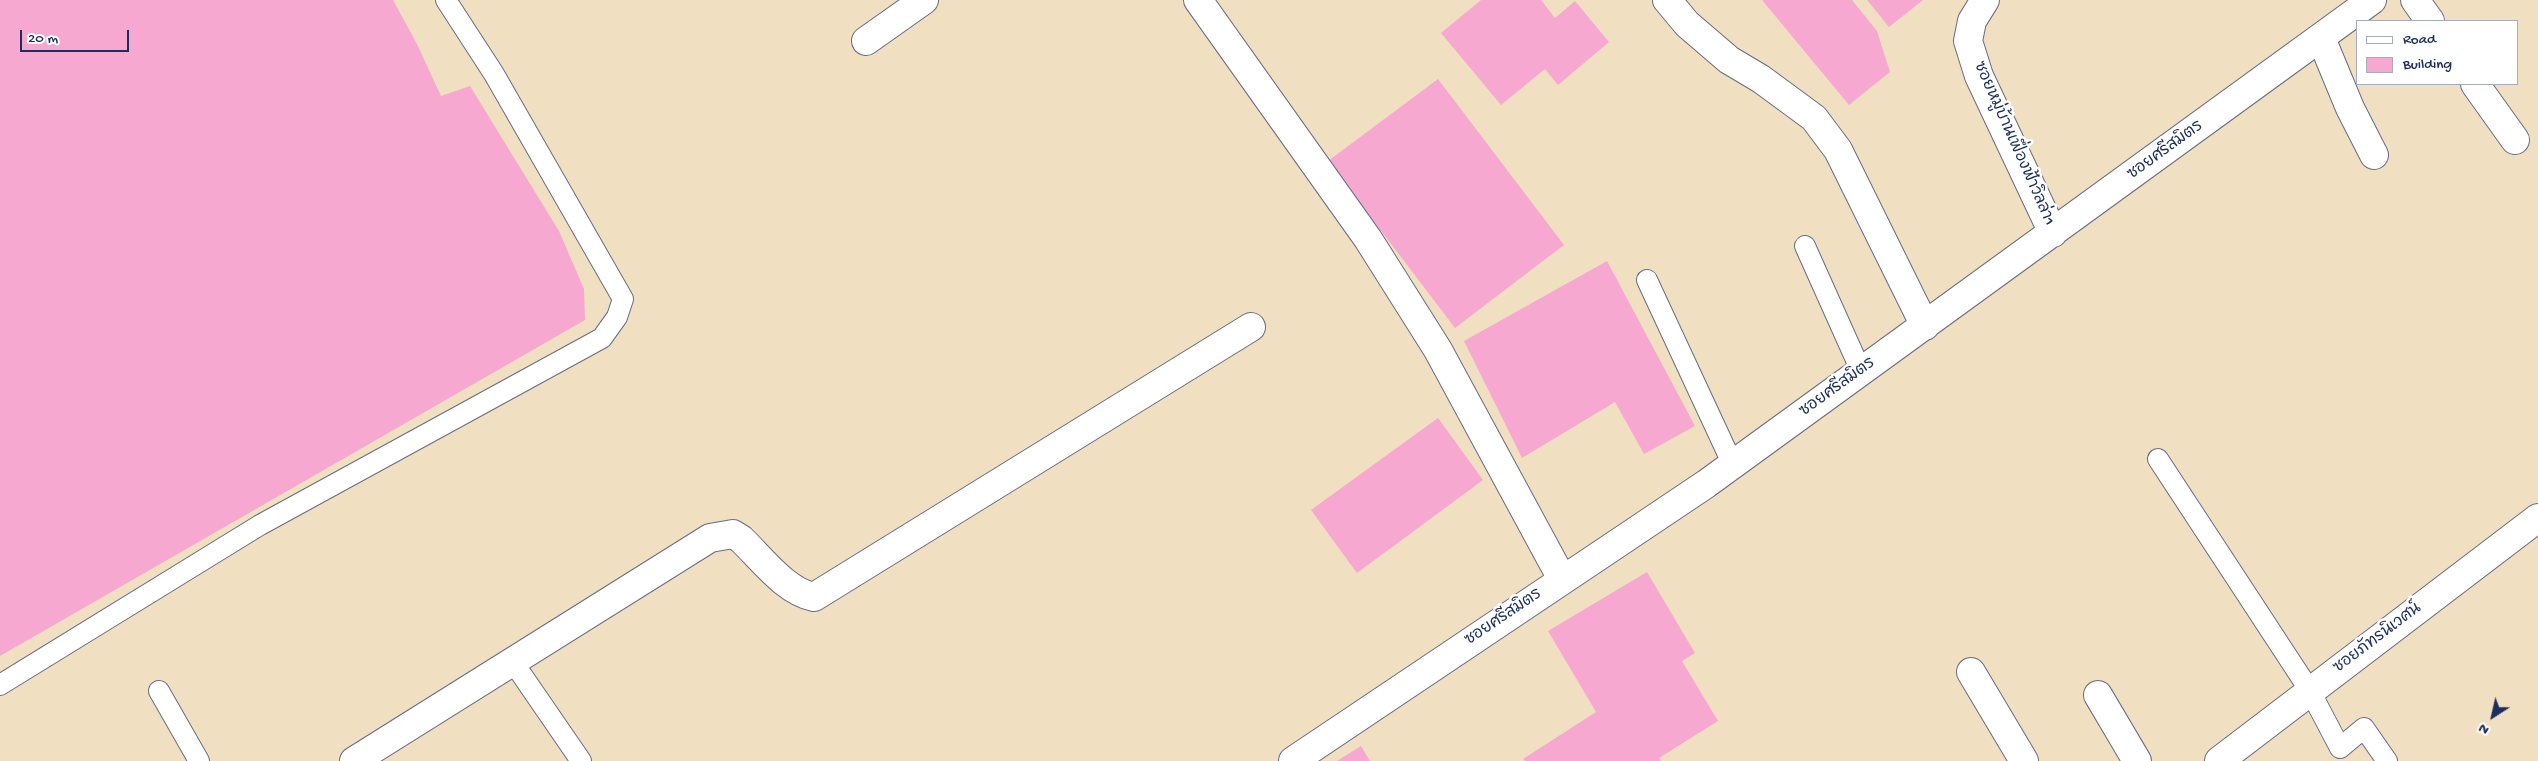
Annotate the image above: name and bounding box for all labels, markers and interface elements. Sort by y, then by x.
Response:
scale bar [22,20,131,52]
legend [2356,20,2518,85]
text: 20 m [28,30,58,48]
text: Road [2403,31,2436,49]
text: Building [2403,56,2452,74]
street label: ซอยหมู่บ้านเฟื่องฟ้าวิลล่า1 [1968,59,2058,229]
street label: ซอยศรีสมิตร [2124,117,2208,185]
street label: ซอยศรีสมิตร [1796,354,1880,422]
street label: ซอยศรีสมิตร [1462,585,1546,651]
street label: ซอยภัทรนิเวศน์ [2330,600,2426,678]
north arrow [2468,691,2518,741]
text: N [2475,719,2493,738]

